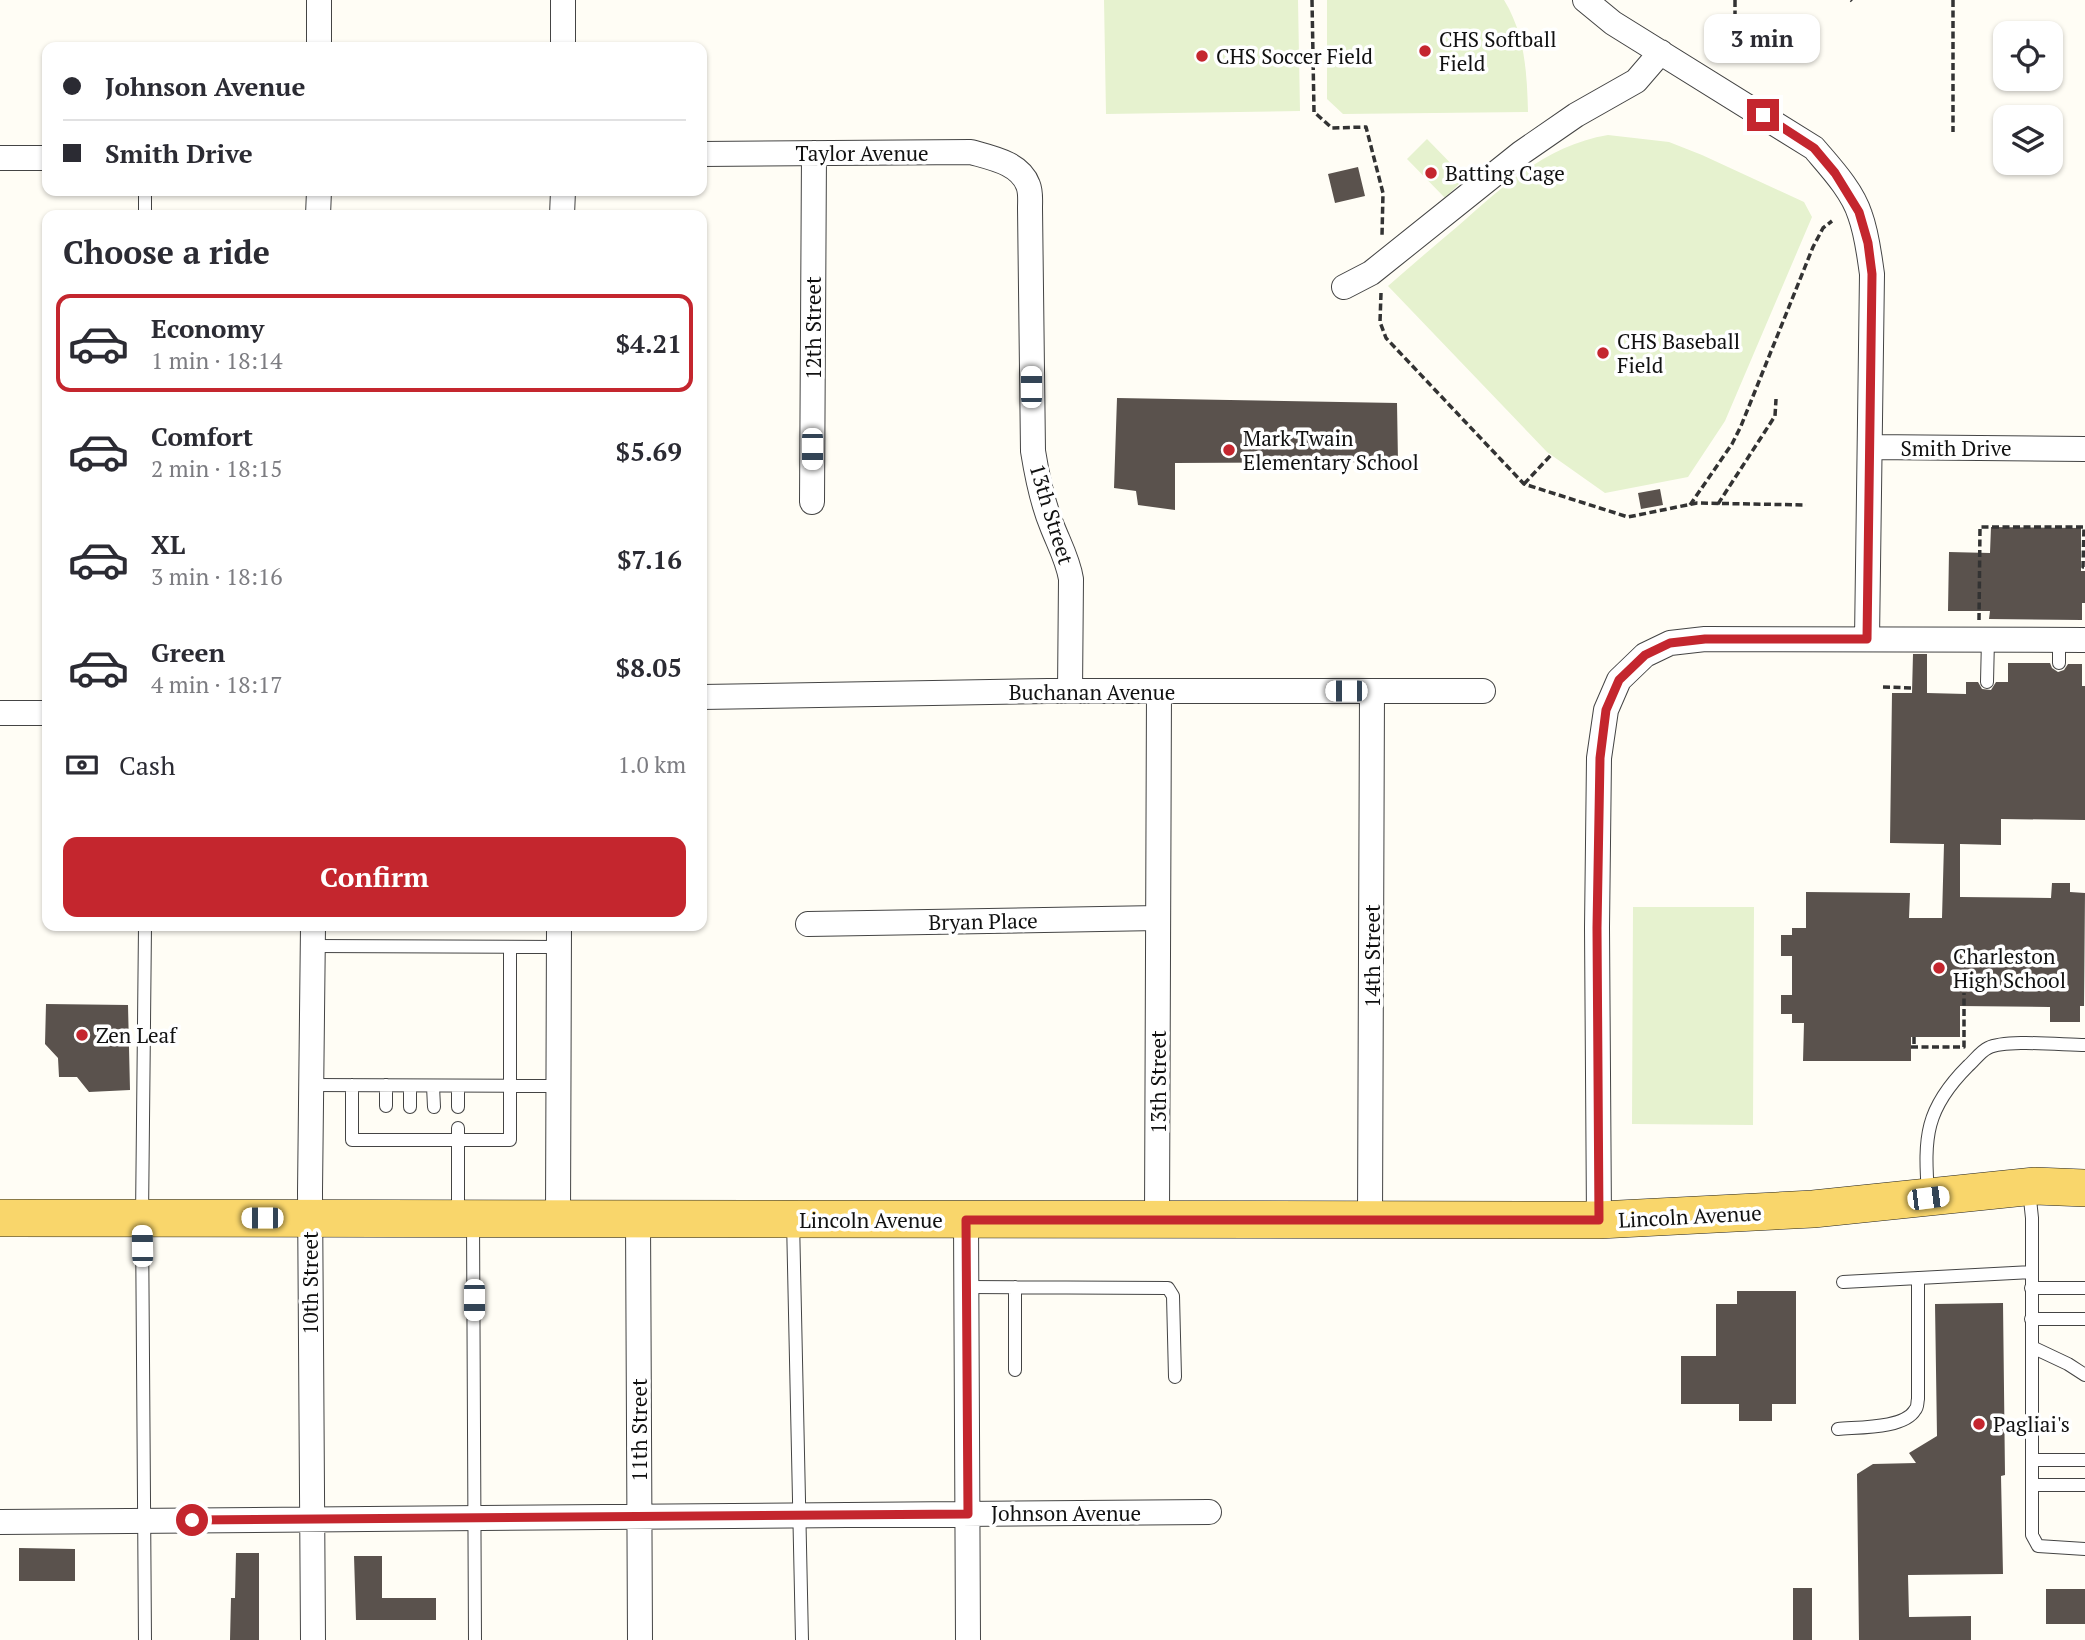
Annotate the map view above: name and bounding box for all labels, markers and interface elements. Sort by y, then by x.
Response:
callout: 3 min [1705,13,1821,62]
map controls [1993,21,2063,175]
button: locate [1993,21,2063,91]
text: 3 min [1731,23,1793,54]
place label: CHS Softball Field [1439,25,1556,77]
place label: CHS Soccer Field [1216,42,1373,70]
marker: CHS Softball Field [1417,43,1433,59]
marker: CHS Soccer Field [1194,48,1210,64]
text: Johnson Avenue [105,69,305,103]
route end [1747,99,1779,131]
button: layers [1993,105,2063,175]
text: Smith Drive [105,136,253,170]
street label: Taylor Avenue [795,139,929,167]
place label: Batting Cage [1445,159,1565,187]
marker: Batting Cage [1423,165,1439,181]
text: Choose a ride [63,231,270,273]
street label: 12th Street [799,276,827,380]
text: Economy [151,311,264,345]
icon: car [67,312,130,375]
text: $4.21 [616,326,682,360]
place label: CHS Baseball Field [1617,327,1740,379]
text: 1 min · 18:14 [151,345,283,376]
marker: CHS Baseball Field [1595,345,1611,361]
car [1021,366,1042,408]
text: Comfort [151,419,253,453]
icon: car [67,420,130,483]
place label: Mark Twain Elementary School [1243,424,1419,476]
car [802,428,823,470]
text: $5.69 [616,434,682,468]
street label: Smith Drive [1900,434,2012,462]
marker: Mark Twain Elementary School [1221,442,1237,458]
text: 2 min · 18:15 [151,453,283,484]
street label: 13th Street [1023,460,1081,568]
text: XL [151,527,185,561]
icon: car [67,528,130,591]
text: $7.16 [617,542,682,576]
text: 3 min · 18:16 [151,561,283,592]
text: Green [151,635,225,669]
icon: car [67,636,130,699]
text: $8.05 [616,650,682,684]
text: 4 min · 18:17 [151,669,283,700]
street label: Buchanan Avenue [1009,678,1175,706]
car [1326,681,1368,702]
icon: cash [63,746,101,784]
text: Cash [119,748,175,782]
text: 1.0 km [618,749,686,780]
button: Confirm [63,837,686,917]
street label: 14th Street [1358,904,1386,1008]
street label: Bryan Place [928,906,1038,936]
place label: Charleston High School [1953,942,2066,994]
marker: Charleston High School [1931,960,1947,976]
place label: Zen Leaf [96,1021,178,1049]
marker: Zen Leaf [74,1027,90,1043]
street label: 13th Street [1144,1030,1172,1134]
car [1906,1185,1951,1211]
street label: Lincoln Avenue [1618,1198,1762,1234]
street label: Lincoln Avenue [799,1206,943,1234]
car [242,1208,284,1229]
car [132,1225,153,1267]
street label: 10th Street [296,1231,324,1335]
car [464,1279,485,1321]
street label: 11th Street [625,1378,653,1482]
place label: Pagliai's [1993,1410,2070,1438]
marker: Pagliai's [1971,1416,1987,1432]
street label: Johnson Avenue [991,1499,1141,1527]
route start [176,1504,208,1536]

